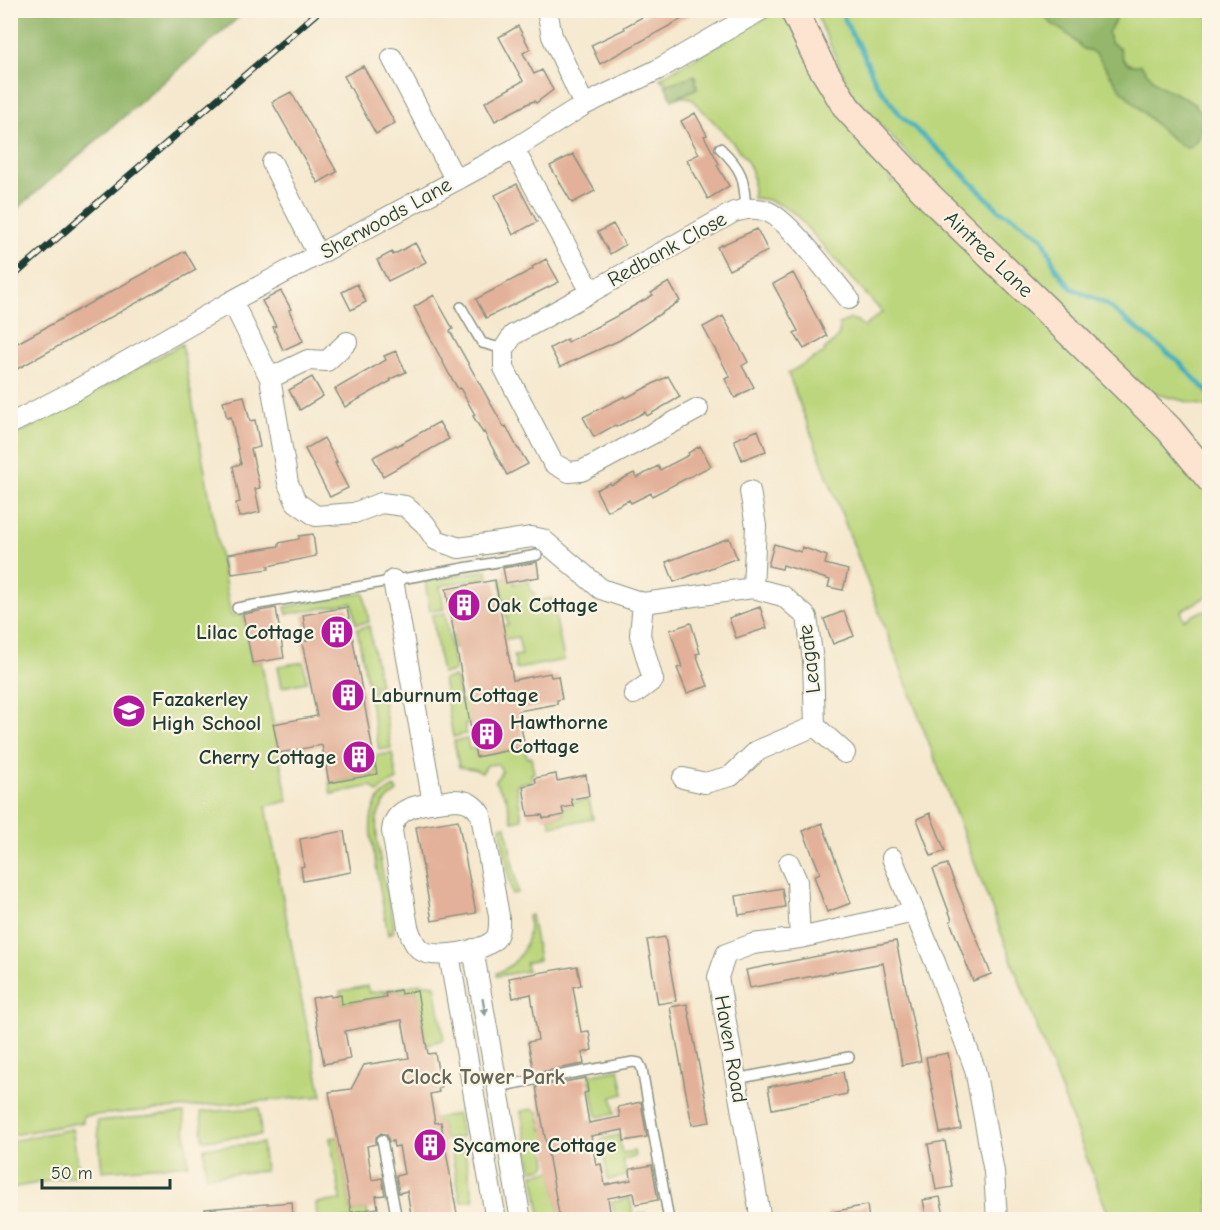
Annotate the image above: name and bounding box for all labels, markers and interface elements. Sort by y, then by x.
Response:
street label: Sherwoods Lane [316,172,456,264]
street label: Redbank Close [603,206,731,292]
street label: Aintree Lane [940,206,1038,302]
building icon: Oak Cottage [446,587,482,623]
place label: Oak Cottage [487,593,598,617]
building icon: Lilac Cottage [319,614,355,650]
place label: Lilac Cottage [196,620,314,644]
street label: Leagate [793,623,825,695]
building icon: Laburnum Cottage [330,677,366,713]
place label: Laburnum Cottage [371,683,538,707]
place label: Fazakerley High School [152,687,261,735]
school or university icon: Fazakerley High School [111,693,147,729]
place label: Hawthorne Cottage [510,710,608,758]
building icon: Hawthorne Cottage [469,716,505,752]
building icon: Cherry Cottage [341,739,377,775]
place label: Cherry Cottage [199,745,336,769]
street label: Haven Road [710,993,752,1105]
one-way arrow [479,998,488,1017]
district label: Clock Tower Park [401,1064,565,1090]
building icon: Sycamore Cottage [412,1127,448,1163]
place label: Sycamore Cottage [453,1133,617,1157]
scale bar [42,1152,170,1190]
text: 50 m [51,1163,93,1184]

